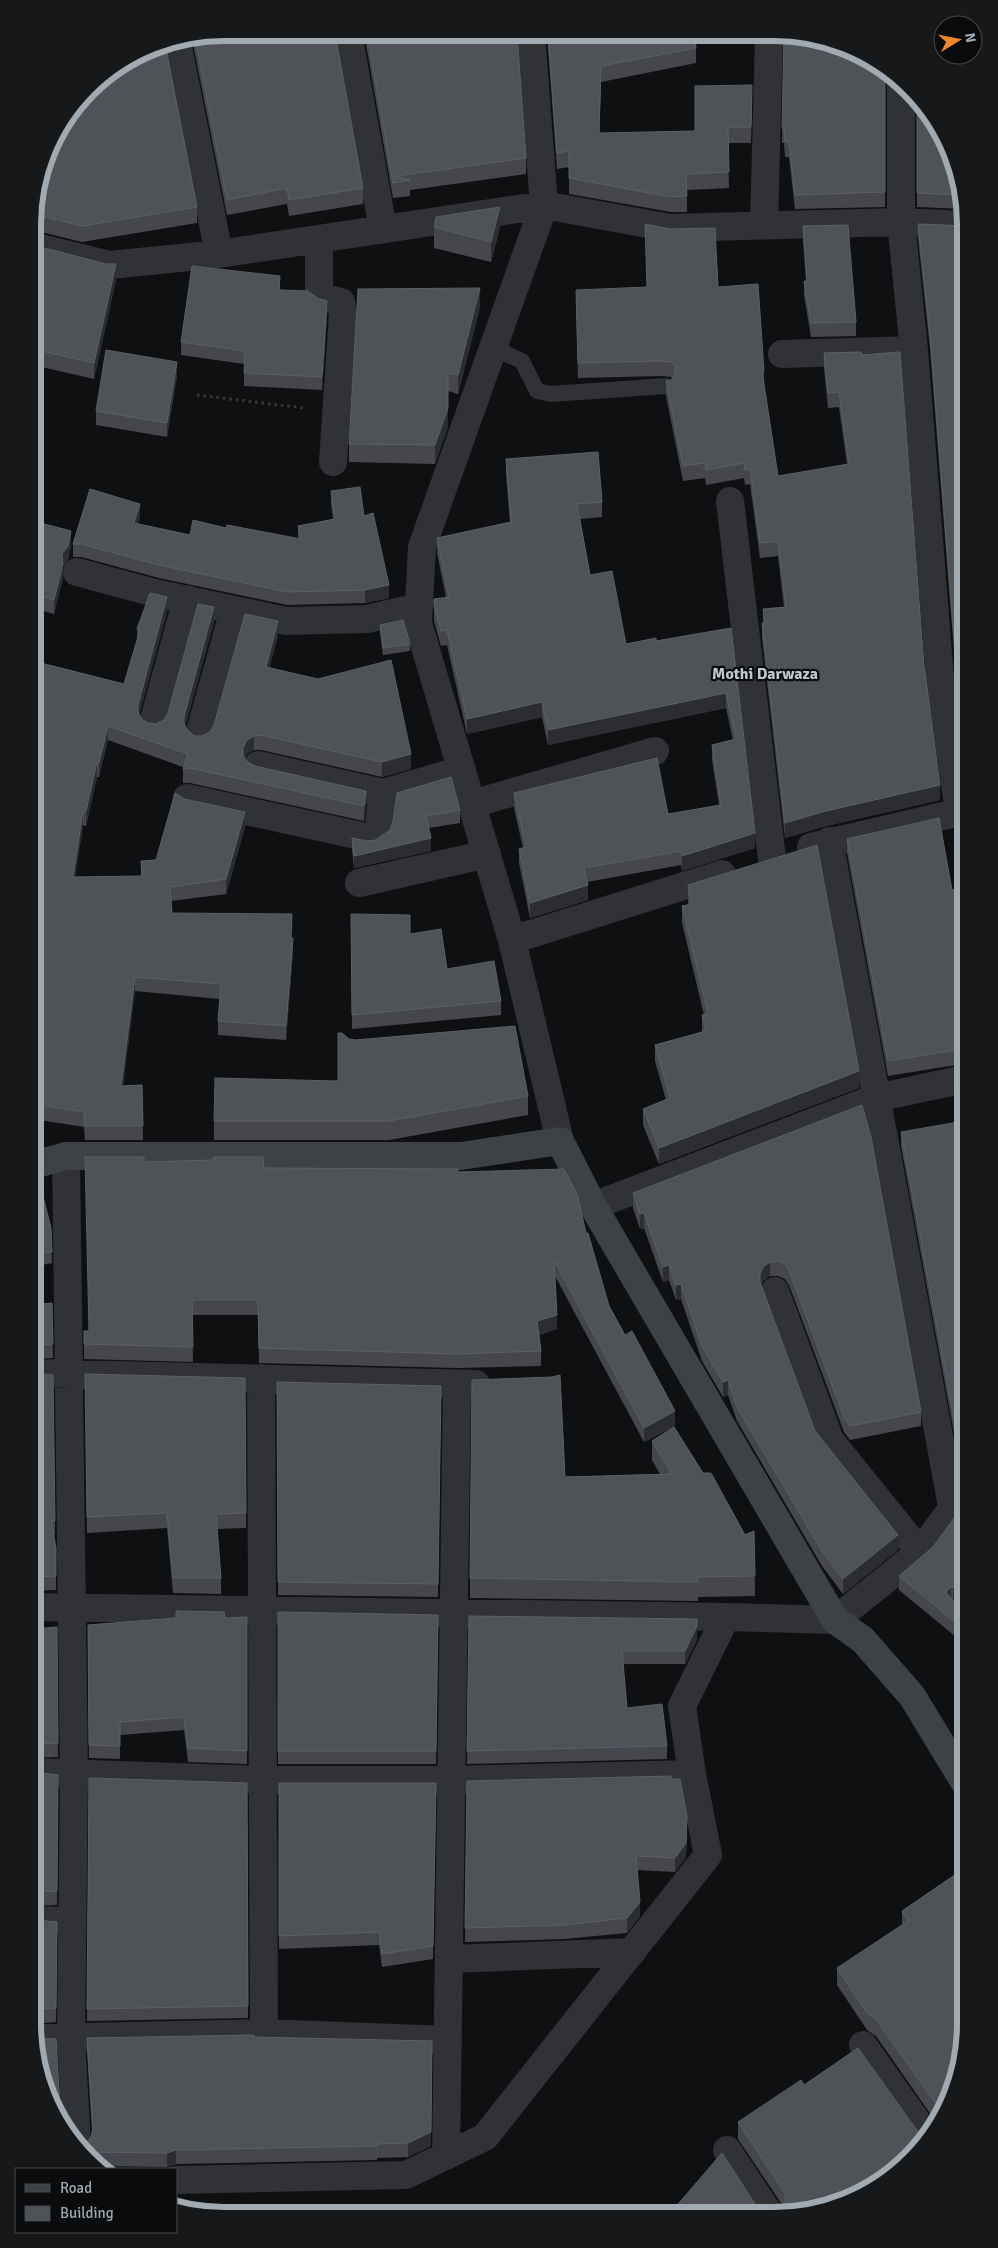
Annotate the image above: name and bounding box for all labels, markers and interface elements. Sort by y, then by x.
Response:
north arrow [933,15,983,65]
text: N [961,32,980,44]
district label: Mothi Darwaza [712,664,818,684]
legend [15,2168,178,2233]
text: Road [60,2179,92,2197]
text: Building [60,2204,114,2222]

